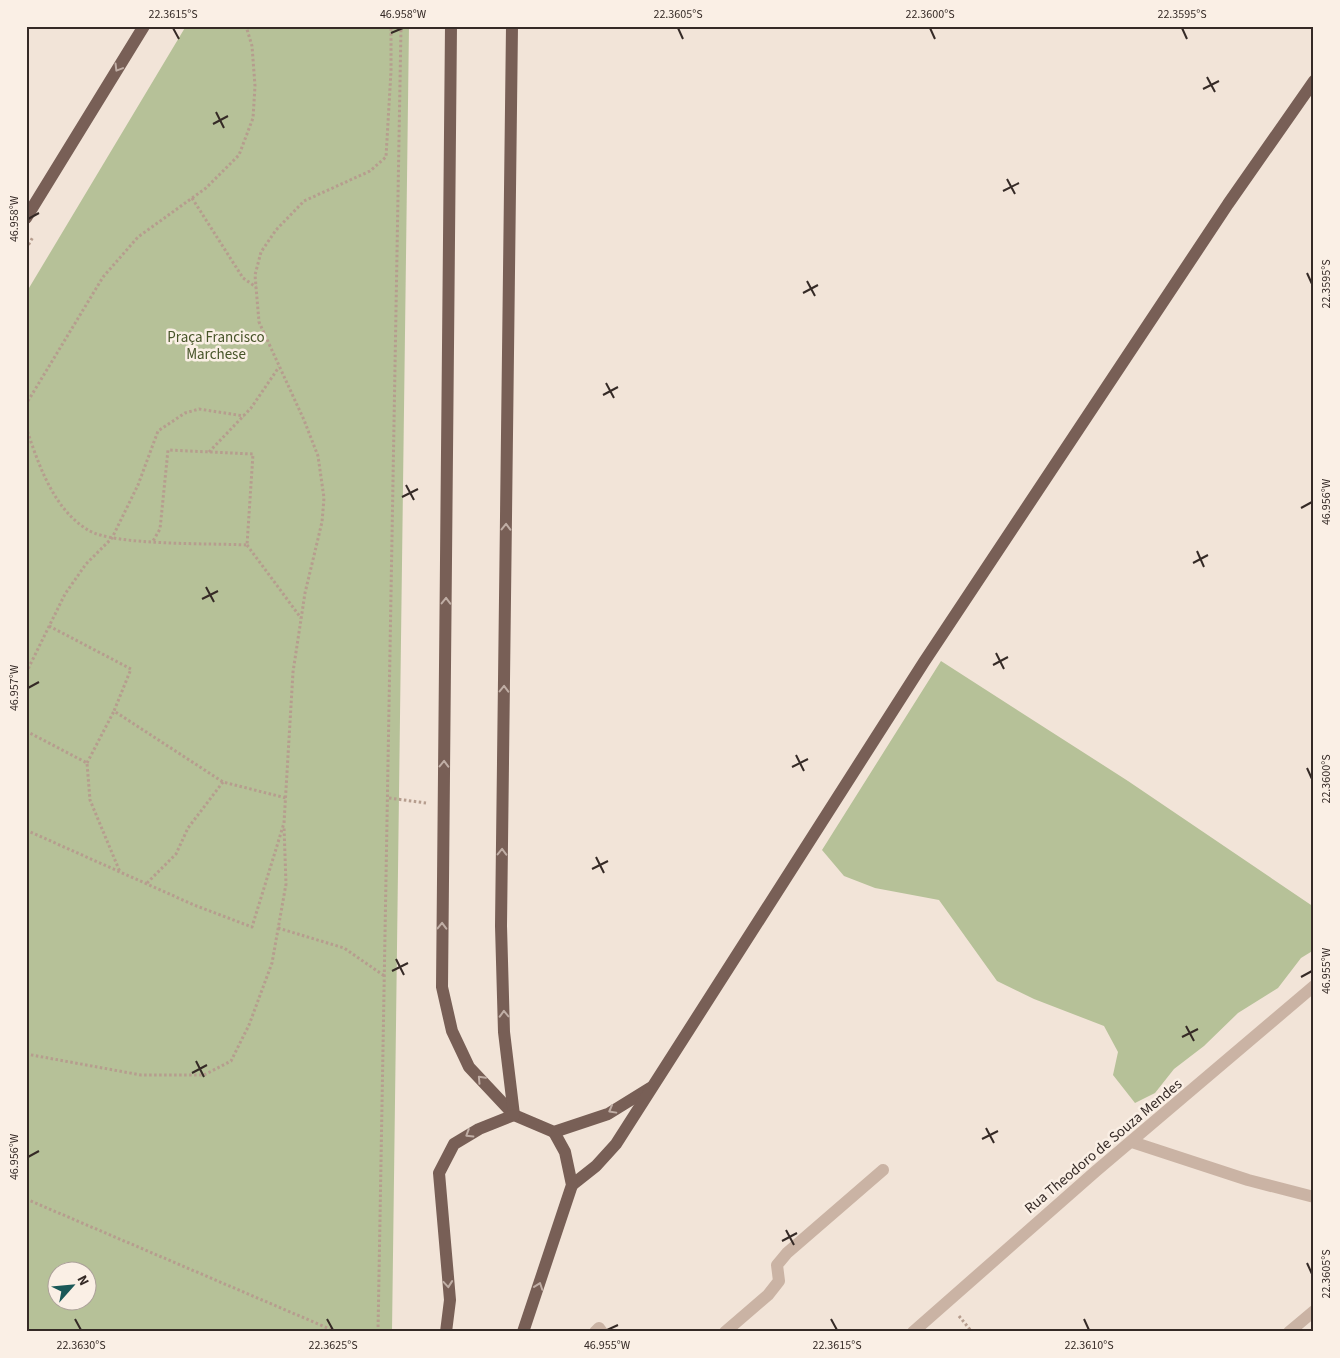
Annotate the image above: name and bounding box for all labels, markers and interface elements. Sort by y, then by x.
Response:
text: 22.3615°S [148,6,198,23]
text: 46.958°W [380,6,427,23]
text: 22.3605°S [653,6,703,23]
text: 22.3600°S [905,6,955,23]
text: 22.3595°S [1157,6,1207,23]
one-way arrow [115,62,125,71]
text: 46.958°W [6,195,23,242]
text: 22.3595°S [1318,259,1335,309]
park label: Praça Francisco Marchese [167,327,265,365]
text: 46.956°W [1318,478,1335,525]
one-way arrow [501,522,511,530]
one-way arrow [441,597,451,605]
text: 46.957°W [6,664,23,711]
one-way arrow [499,685,509,692]
text: 22.3600°S [1318,754,1335,804]
one-way arrow [439,760,449,768]
one-way arrow [497,847,507,855]
one-way arrow [437,922,448,930]
text: 46.955°W [1318,947,1335,994]
one-way arrow [499,1010,509,1018]
street label: Rua Theodoro de Souza Mendes [1020,1074,1187,1219]
one-way arrow [478,1076,487,1085]
one-way arrow [609,1104,618,1114]
one-way arrow [466,1128,475,1138]
text: 46.956°W [6,1133,23,1180]
text: 22.3605°S [1318,1249,1335,1299]
north arrow [48,1260,98,1310]
text: N [72,1272,94,1289]
one-way arrow [443,1280,454,1288]
one-way arrow [533,1282,543,1290]
text: 22.3630°S [56,1337,106,1354]
text: 22.3625°S [308,1337,358,1354]
text: 46.955°W [584,1337,631,1354]
text: 22.3615°S [812,1337,862,1354]
text: 22.3610°S [1064,1337,1114,1354]

